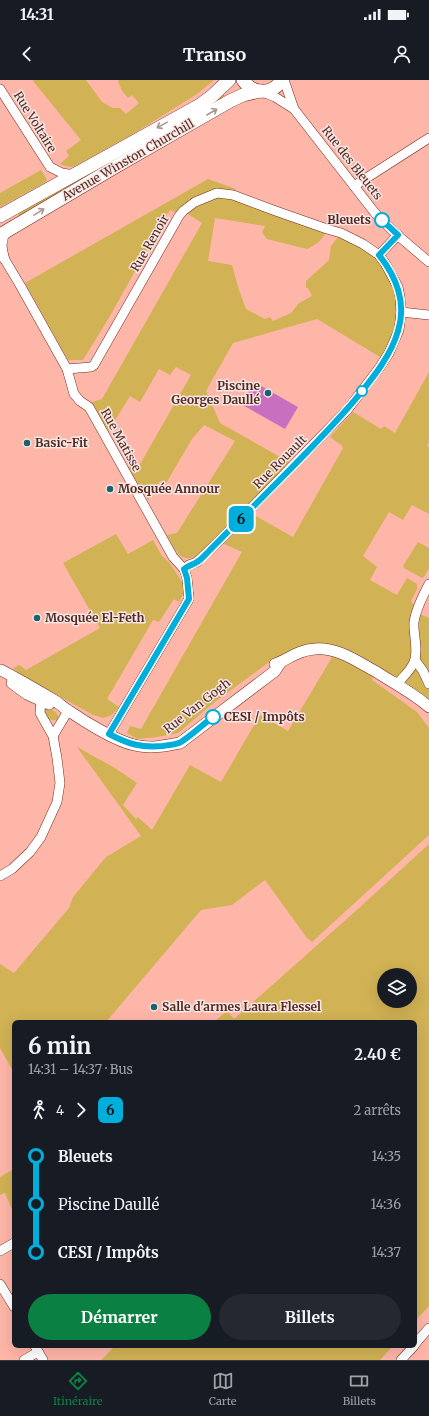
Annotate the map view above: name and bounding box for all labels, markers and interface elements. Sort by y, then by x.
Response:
text: 14:31 [20,5,54,24]
icon: back [16,43,38,65]
text: Transo [183,43,246,66]
icon: person [391,43,413,65]
street label: Rue Voltaire [11,88,60,155]
one-way arrow [206,107,218,115]
street label: Avenue Winston Churchill [58,115,197,204]
one-way arrow [156,122,168,130]
street label: Rue des Bleuets [319,123,386,203]
one-way arrow [33,207,45,215]
street label: Rue Renoir [127,211,172,274]
place label: Bleuets [327,212,371,227]
marker: Bleuets [374,212,390,228]
place label: Piscine Georges Daullé [171,378,261,407]
unlabelled marker [356,385,368,397]
marker: Piscine Georges Daullé [263,388,273,398]
street label: Rue Matisse [98,406,145,474]
street label: Rue Rouault [250,432,310,492]
place label: Basic-Fit [35,435,88,450]
marker: Basic-Fit [22,438,32,448]
place label: Mosquée Annour [118,481,220,496]
marker: Mosquée Annour [105,484,115,494]
line badge: 6 [228,506,254,532]
text: 6 [237,510,245,528]
place label: Mosquée El-Feth [45,610,144,625]
marker: Mosquée El-Feth [32,613,42,623]
street label: Rue Van Gogh [160,675,233,736]
marker: CESI / Impôts [205,709,221,725]
place label: CESI / Impôts [224,709,305,724]
map controls [377,968,417,1008]
button: layers [377,968,417,1008]
place label: Salle d'armes Laura Flessel [162,999,321,1014]
marker: Salle d'armes Laura Flessel [149,1002,159,1012]
text: 6 min [28,1032,91,1060]
text: 2.40 € [354,1045,401,1064]
text: 14:31 – 14:37 · Bus [28,1061,133,1078]
icon: walk [28,1099,50,1121]
icon: forward [70,1099,92,1121]
text: 6 [106,1101,115,1119]
text: 4 [56,1102,64,1119]
text: 2 arrêts [353,1102,401,1119]
text: Bleuets [58,1147,113,1166]
text: 14:35 [371,1148,401,1165]
text: Piscine Daullé [58,1195,159,1214]
text: 14:36 [371,1196,401,1213]
text: CESI / Impôts [58,1243,159,1262]
text: 14:37 [371,1244,401,1261]
button: Démarrer [28,1294,211,1340]
button: Billets [219,1294,401,1340]
tab: Itinéraire [53,1370,103,1408]
tab: Carte [209,1370,237,1408]
tab: Billets [343,1370,376,1408]

